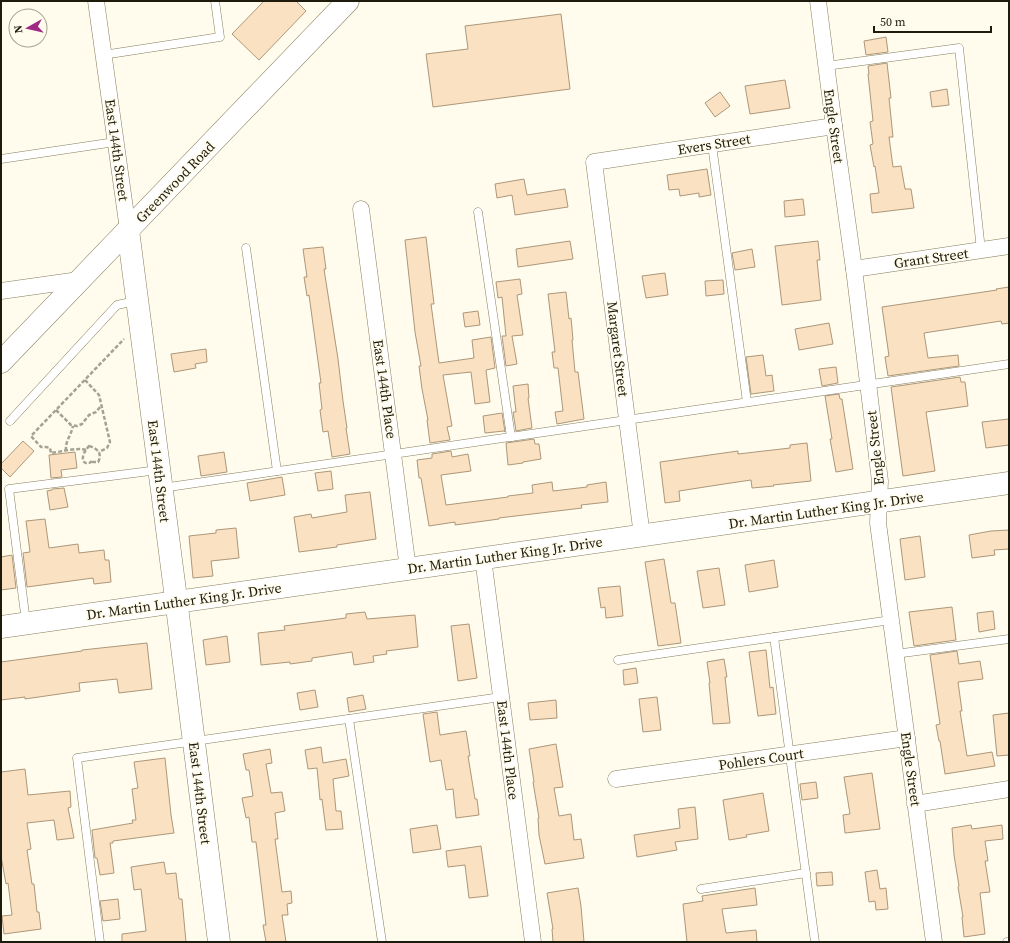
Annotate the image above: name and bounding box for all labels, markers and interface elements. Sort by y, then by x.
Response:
north arrow [8,8,48,48]
scale bar [874,8,991,34]
text: 50 m [880,14,906,30]
text: N [11,24,27,34]
street label: Engle Street [819,88,849,165]
street label: East 144th Street [100,98,134,203]
street label: Evers Street [676,128,752,160]
street label: Greenwood Road [131,137,219,227]
street label: Grant Street [893,243,970,273]
street label: Margaret Street [602,300,634,398]
street label: East 144th Place [368,338,402,440]
street label: Engle Street [861,409,889,486]
street label: East 144th Street [143,419,175,524]
street label: Dr. Martin Luther King Jr. Drive [727,486,925,534]
street label: Dr. Martin Luther King Jr. Drive [406,531,604,579]
street label: Dr. Martin Luther King Jr. Drive [85,577,283,625]
street label: East 144th Place [492,699,524,801]
street label: Engle Street [896,731,926,808]
street label: East 144th Street [184,741,216,846]
street label: Pohlers Court [717,743,805,775]

